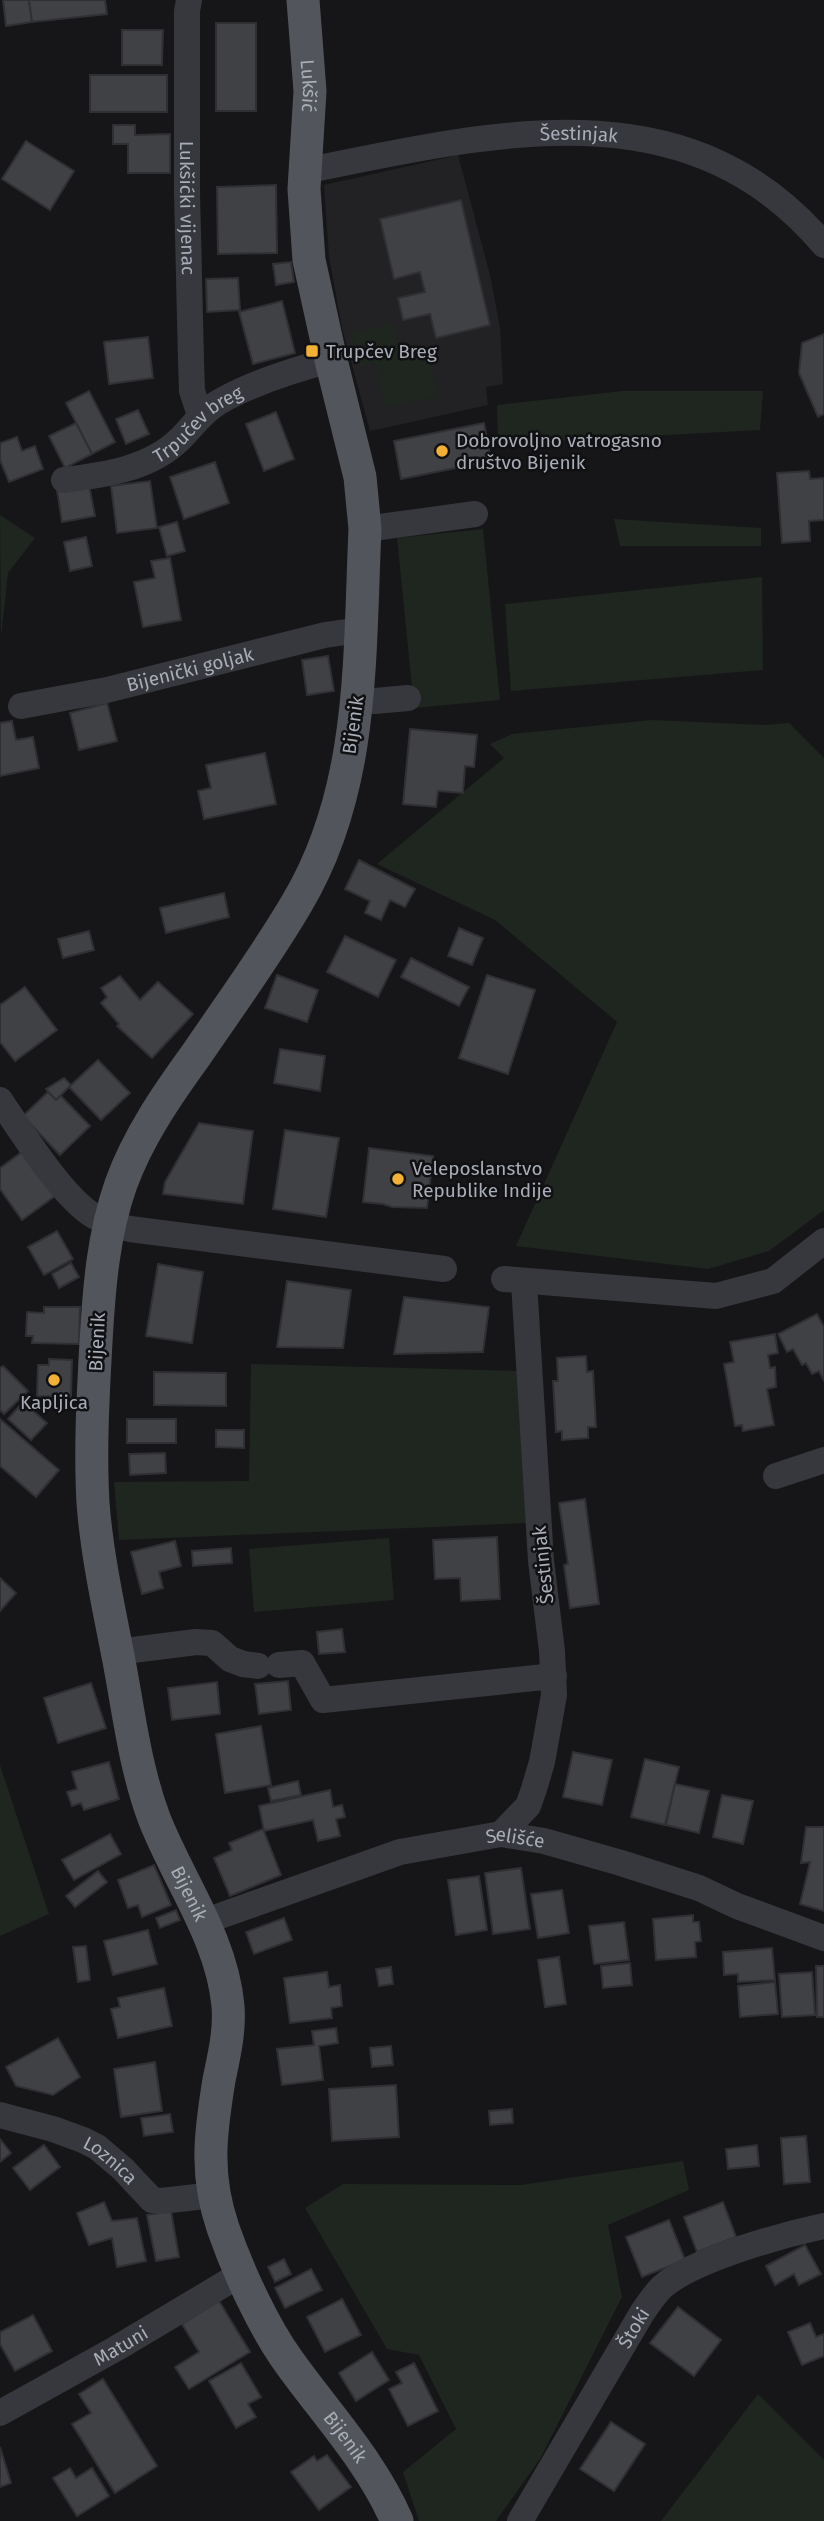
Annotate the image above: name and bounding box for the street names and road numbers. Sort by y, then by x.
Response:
street label: Lukšić [296,58,322,113]
street label: Šestinjak [539,121,619,147]
street label: Lukšićki vijenac [176,141,200,275]
street label: Trpučev breg [149,380,246,468]
street label: Bijenički goljak [124,642,256,696]
street label: Bijenik [338,694,369,756]
street label: Bijenik [84,1312,110,1372]
street label: Šestinjak [527,1525,559,1605]
street label: Selišće [484,1822,546,1852]
street label: Bijenik [166,1862,213,1925]
street label: Loznica [80,2131,143,2189]
street label: Štoki [612,2303,654,2352]
street label: Matuni [89,2321,152,2370]
street label: Bijenik [319,2406,373,2467]

